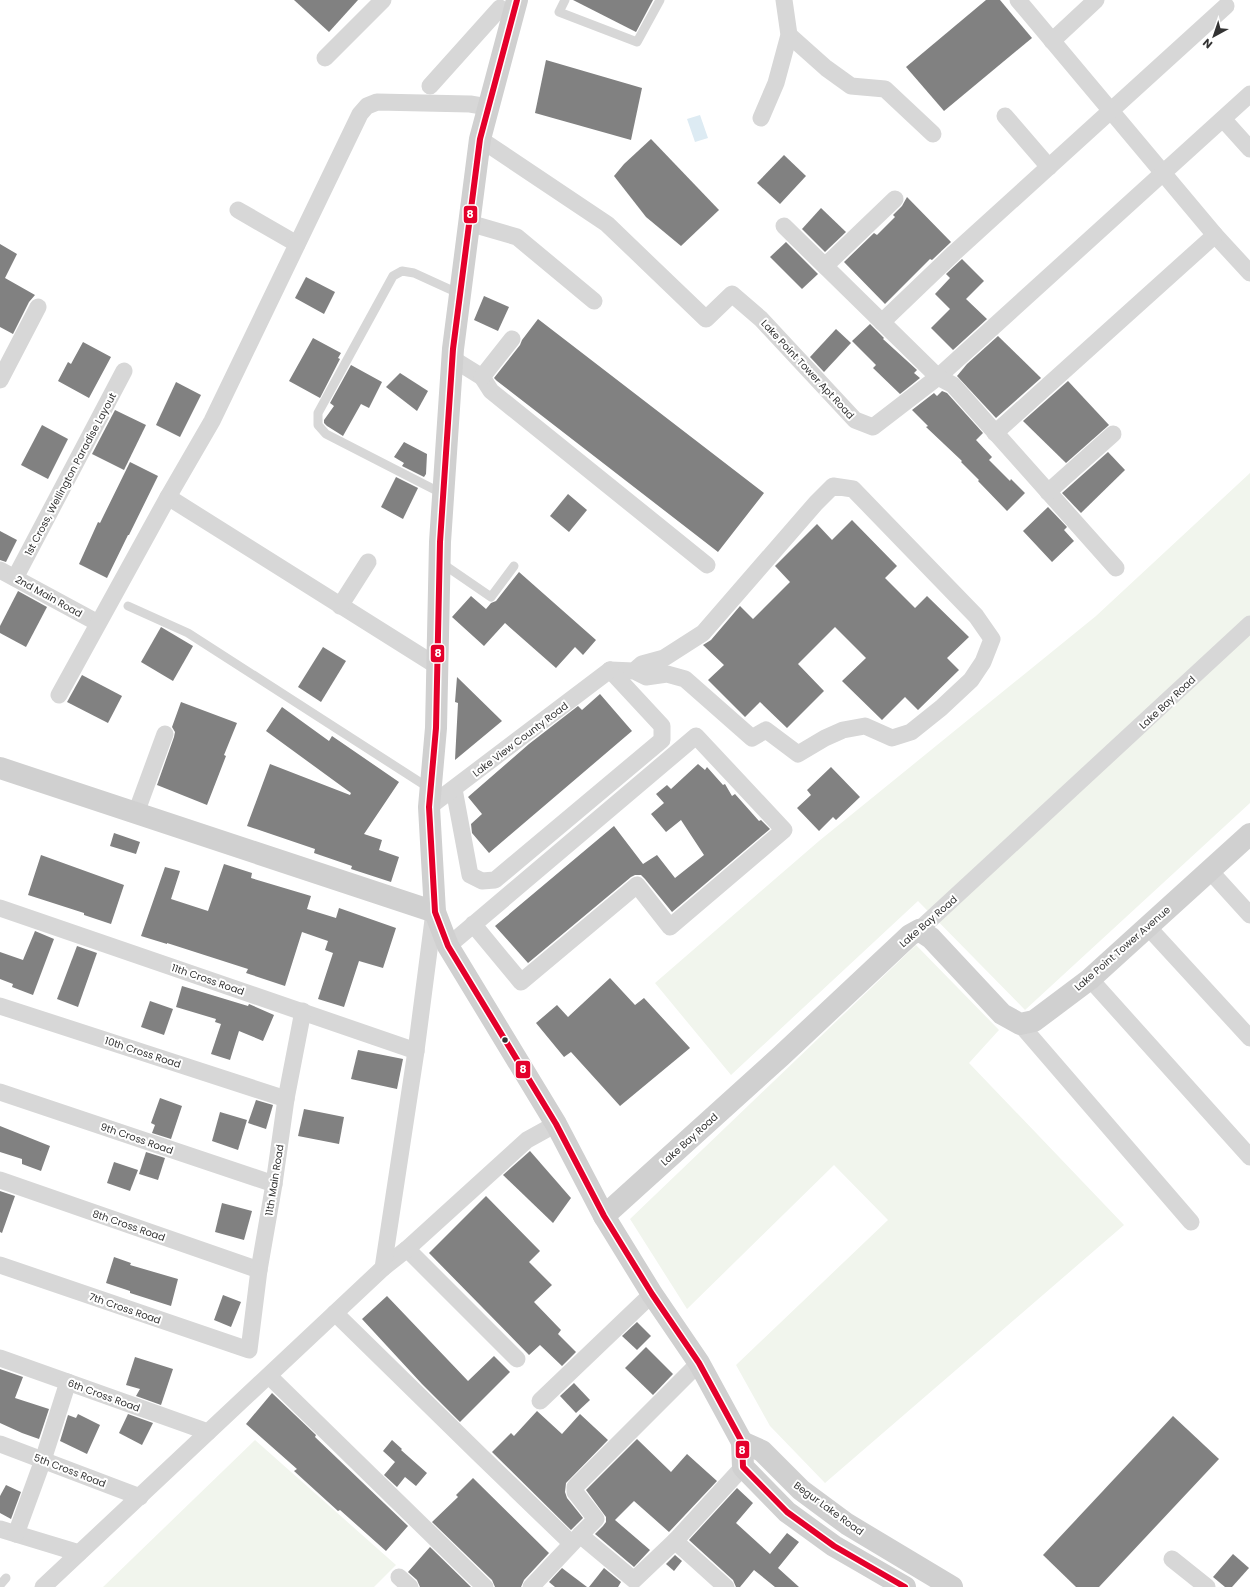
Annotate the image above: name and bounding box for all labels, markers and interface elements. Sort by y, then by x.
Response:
north arrow [1194,16,1234,56]
text: N [1199,35,1216,52]
line badge: 8 [463,205,478,224]
text: 8 [466,206,474,222]
street label: Lake Point Tower Apt Road [758,316,858,422]
street label: 1st Cross, Wellington Paradise Layout [21,390,120,558]
street label: 2nd Main Road [13,572,85,621]
line badge: 8 [430,644,445,663]
text: 8 [434,645,442,661]
street label: Lake Bay Road [1136,672,1199,733]
street label: Lake View County Road [469,698,571,780]
street label: Lake Bay Road [896,892,961,951]
street label: Lake Point Tower Avenue [1071,902,1174,994]
street label: 11th Cross Road [169,960,246,999]
street label: 10th Cross Road [103,1033,183,1072]
unlabelled marker [500,1035,510,1045]
line badge: 8 [515,1060,531,1079]
text: 8 [519,1061,527,1077]
street label: Lake Bay Road [657,1110,721,1169]
street label: 9th Cross Road [98,1119,175,1158]
street label: 11th Main Road [261,1143,288,1217]
street label: 8th Cross Road [90,1206,167,1245]
street label: 7th Cross Road [87,1289,163,1328]
street label: 6th Cross Road [66,1375,142,1416]
line badge: 8 [735,1440,750,1459]
text: 8 [738,1442,746,1458]
street label: 5th Cross Road [32,1450,108,1491]
street label: Begur Lake Road [791,1478,867,1539]

